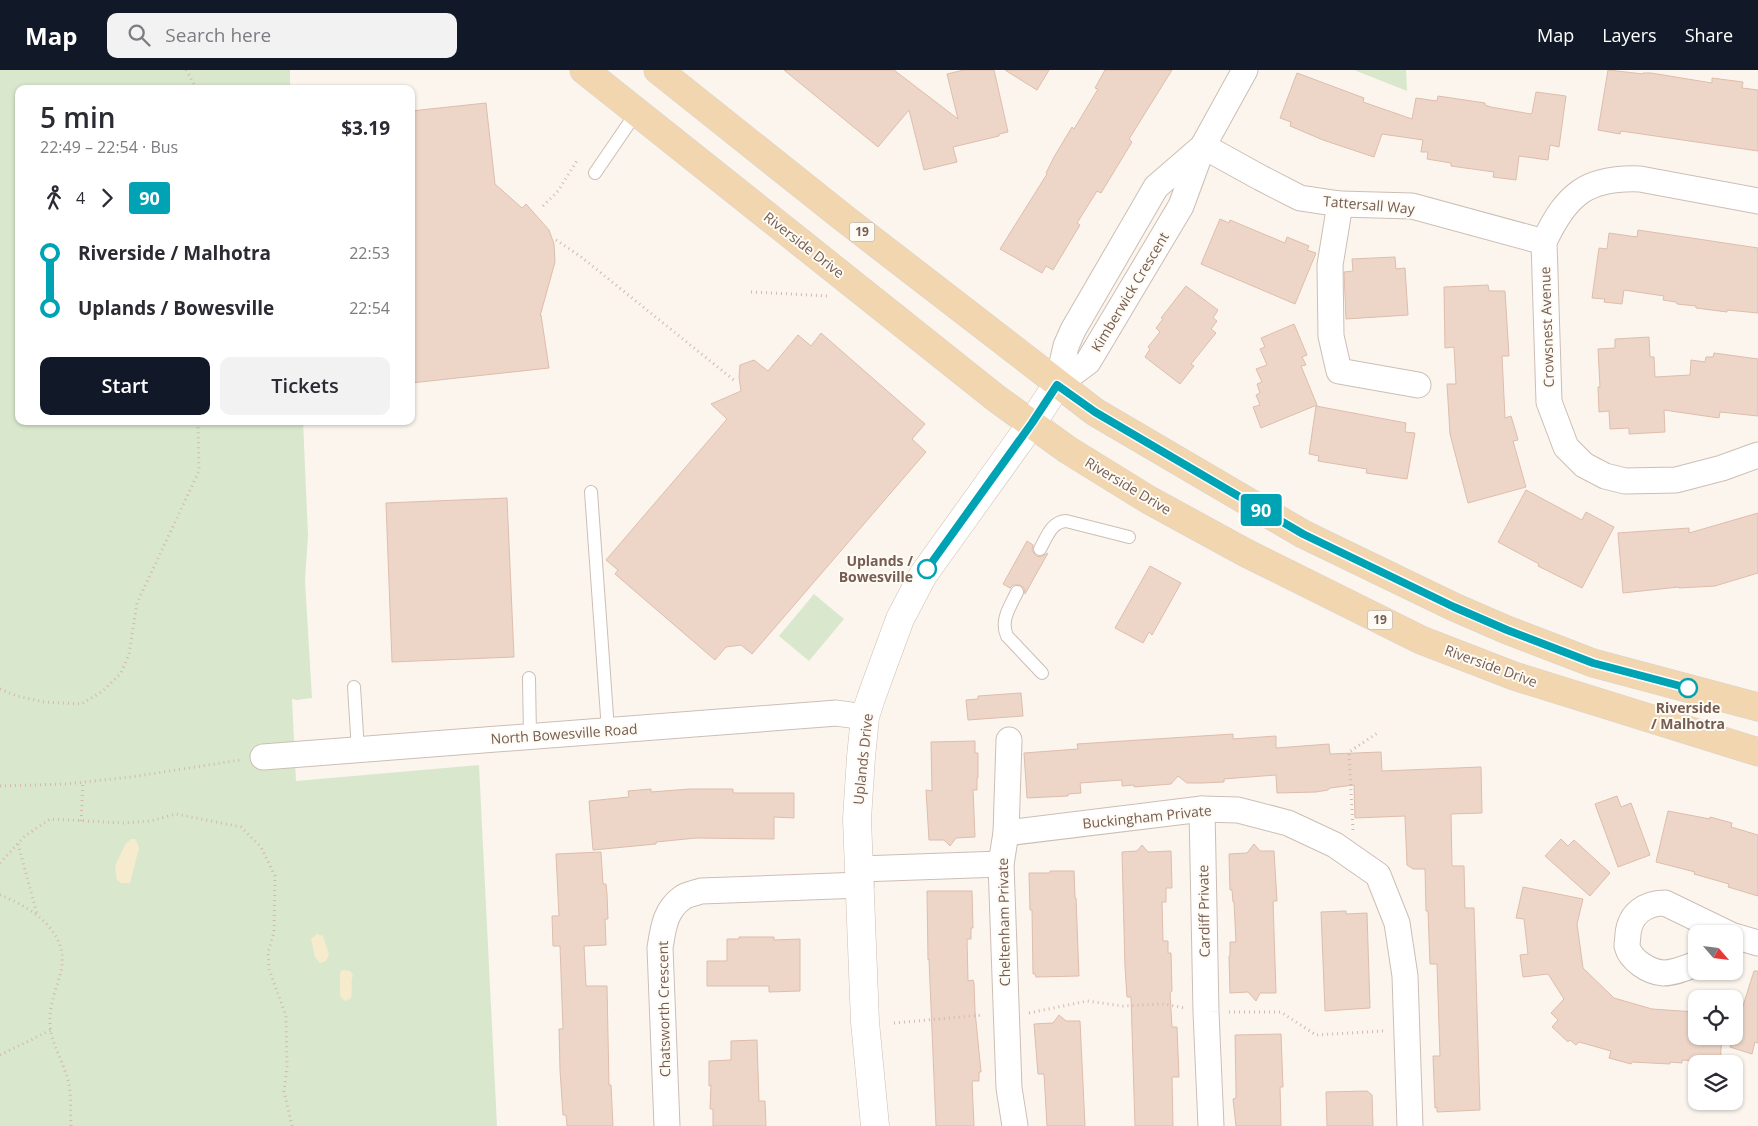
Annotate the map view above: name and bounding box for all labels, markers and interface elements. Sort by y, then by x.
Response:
search box [107,13,457,58]
text: Map [25,19,77,52]
icon: search [125,21,153,49]
text: Search here [165,22,271,48]
text: Map [1537,23,1574,47]
text: Layers [1602,23,1657,47]
text: Share [1685,23,1733,47]
text: 5 min [40,98,116,136]
text: $3.19 [341,115,390,141]
text: 22:49 – 22:54 · Bus [40,136,178,158]
icon: walk [40,184,68,212]
icon: forward [93,184,121,212]
text: 90 [139,186,160,210]
text: 4 [76,187,85,209]
street label: Tattersall Way [1322,191,1417,218]
street label: Riverside Drive [760,207,849,282]
road number: 19 [850,222,874,242]
street label: Kimberwick Crescent [1086,228,1173,355]
text: Riverside / Malhotra [78,240,271,266]
text: 22:53 [349,242,390,264]
street label: Crowsnest Avenue [1535,266,1558,388]
text: Uplands / Bowesville [78,295,274,321]
text: 22:54 [349,297,390,319]
button: Start [40,357,210,415]
button: Tickets [220,357,390,415]
street label: Riverside Drive [1082,452,1175,519]
line badge: 90 [1238,494,1284,526]
text: 90 [1251,498,1271,522]
place label: Uplands / Bowesville [839,551,913,586]
marker: Uplands / Bowesville [917,559,937,579]
road number: 19 [1368,610,1392,630]
street label: Riverside Drive [1442,640,1540,691]
marker: Riverside / Malhotra [1678,678,1698,698]
place label: Riverside / Malhotra [1651,698,1725,733]
street label: Uplands Drive [848,712,877,806]
street label: North Bowesville Road [490,719,638,748]
street label: Buckingham Private [1081,800,1213,833]
street label: Cheltenham Private [993,857,1014,986]
street label: Cardiff Private [1193,864,1214,958]
north arrow [1688,925,1742,980]
map controls [1688,925,1743,1110]
street label: Chatsworth Crescent [653,941,674,1077]
button: locate [1688,990,1743,1045]
button: layers [1688,1055,1743,1110]

